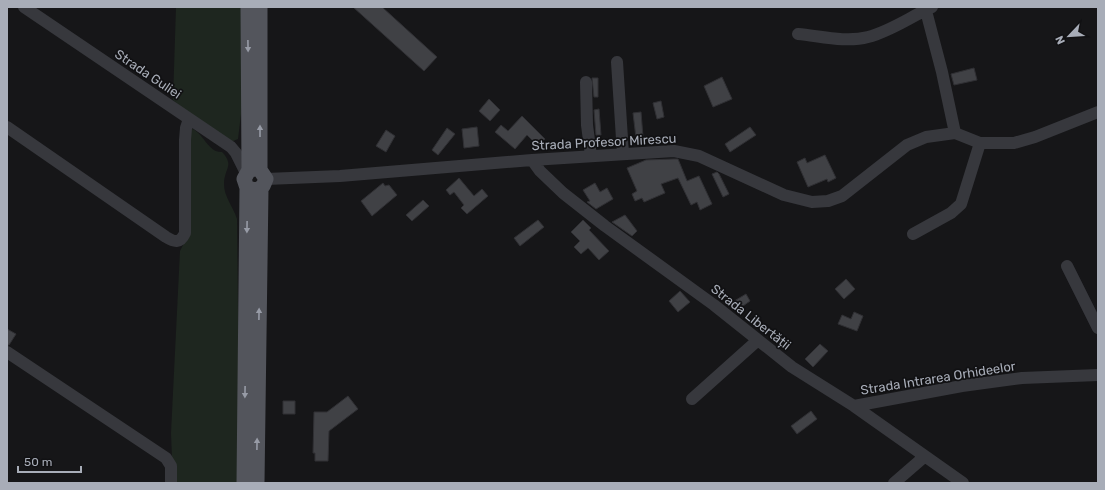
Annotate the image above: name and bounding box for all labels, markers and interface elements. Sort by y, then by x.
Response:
north arrow [1049,16,1089,56]
text: N [1053,34,1068,46]
one-way arrow [245,40,252,52]
street label: Strada Guliei [112,46,184,102]
one-way arrow [257,124,263,137]
street label: Strada Profesor Mirescu [531,131,677,153]
one-way arrow [244,221,250,234]
street label: Strada Libertății [708,281,794,353]
one-way arrow [256,307,262,320]
street label: Strada Intrarea Orhideelor [859,358,1017,398]
one-way arrow [242,386,248,399]
one-way arrow [254,437,260,450]
scale bar [18,448,81,474]
text: 50 m [24,455,52,469]

